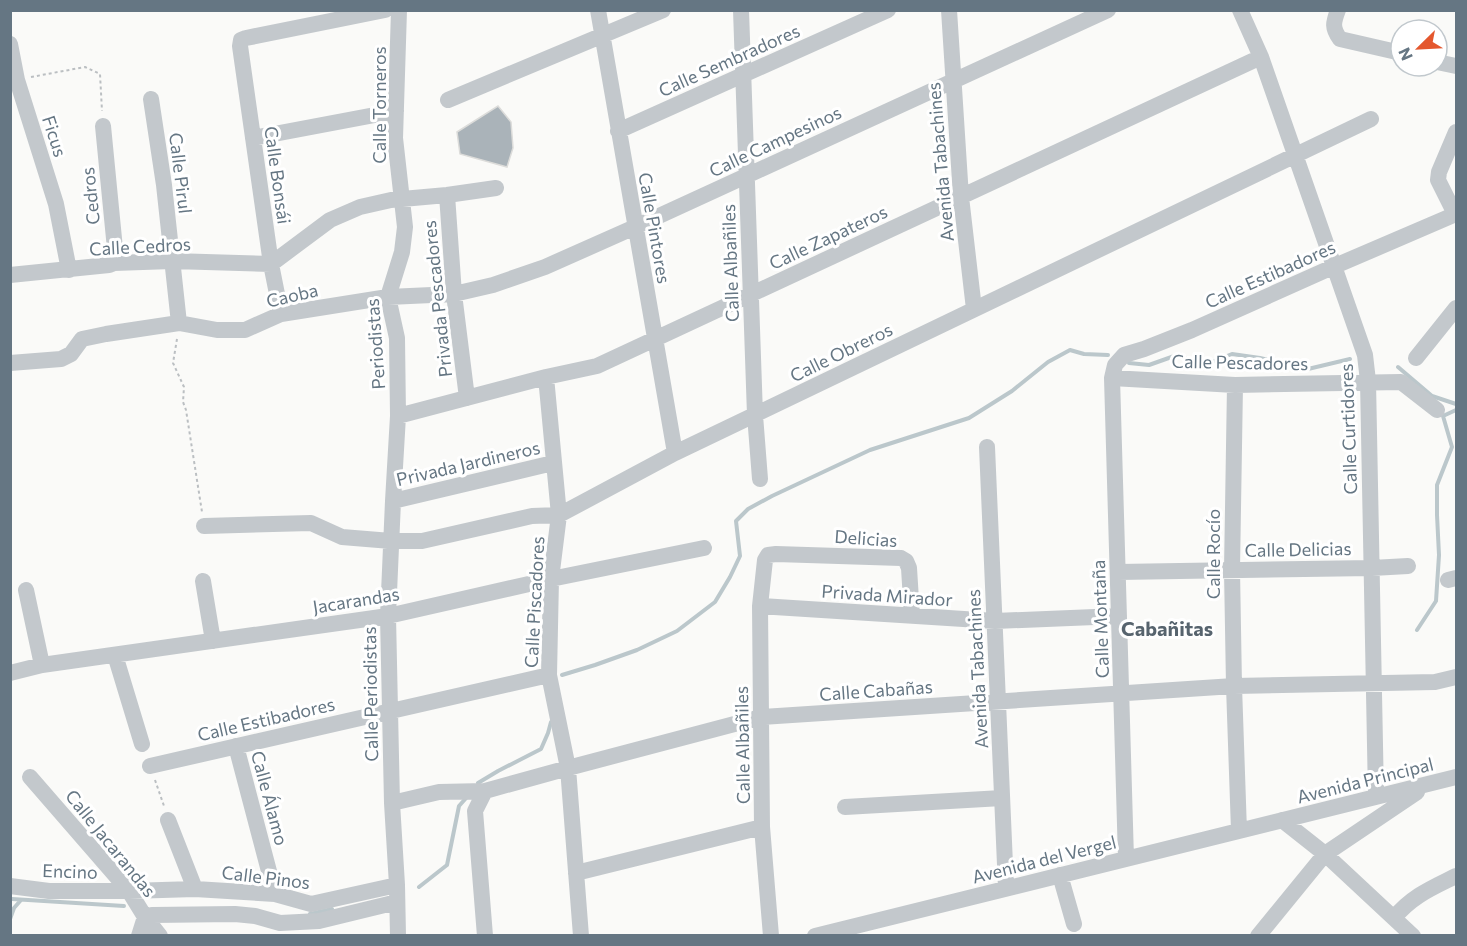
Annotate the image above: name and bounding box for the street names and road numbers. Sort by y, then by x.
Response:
street label: Calle Sembradores [655,19,803,101]
street label: Calle Torneros [368,46,390,164]
street label: Avenida Tabachines [922,82,958,242]
street label: Calle Campesinos [705,101,845,181]
street label: Ficus [38,113,72,159]
street label: Calle Bonsái [260,125,296,225]
street label: Calle Pirul [165,131,197,215]
street label: Cedros [76,166,104,226]
street label: Calle Pintores [634,171,676,285]
street label: Calle Zapateros [765,200,891,274]
street label: Calle Albañiles [717,204,743,322]
street label: Privada Pescadores [418,220,456,378]
street label: Calle Cedros [89,232,191,260]
street label: Calle Estibadores [1201,235,1339,313]
street label: Caoba [264,278,320,312]
street label: Periodistas [361,298,389,390]
street label: Calle Obreros [786,318,896,386]
street label: Calle Pescadores [1172,350,1308,374]
street label: Calle Curtidores [1335,363,1361,495]
street label: Privada Jardineros [394,436,542,490]
street label: Calle Rocío [1202,509,1224,599]
street label: Delicias [834,525,898,551]
street label: Calle Piscadores [520,536,548,668]
street label: Calle Delicias [1244,537,1352,561]
street label: Calle Montaña [1087,559,1113,679]
street label: Privada Mirador [821,579,953,611]
street label: Jacarandas [311,582,401,618]
street label: Avenida Tabachines [962,589,992,749]
street label: Calle Periodistas [358,626,382,762]
street label: Calle Cabañas [819,675,933,705]
street label: Calle Albañiles [730,686,754,804]
street label: Calle Estibadores [195,692,337,746]
street label: Calle Álamo [247,748,293,848]
street label: Avenida Principal [1294,752,1436,808]
street label: Calle Jacarandas [61,785,161,901]
street label: Avenida del Vergel [970,830,1118,888]
street label: Encino [42,859,98,883]
street label: Calle Pinos [221,861,311,893]

